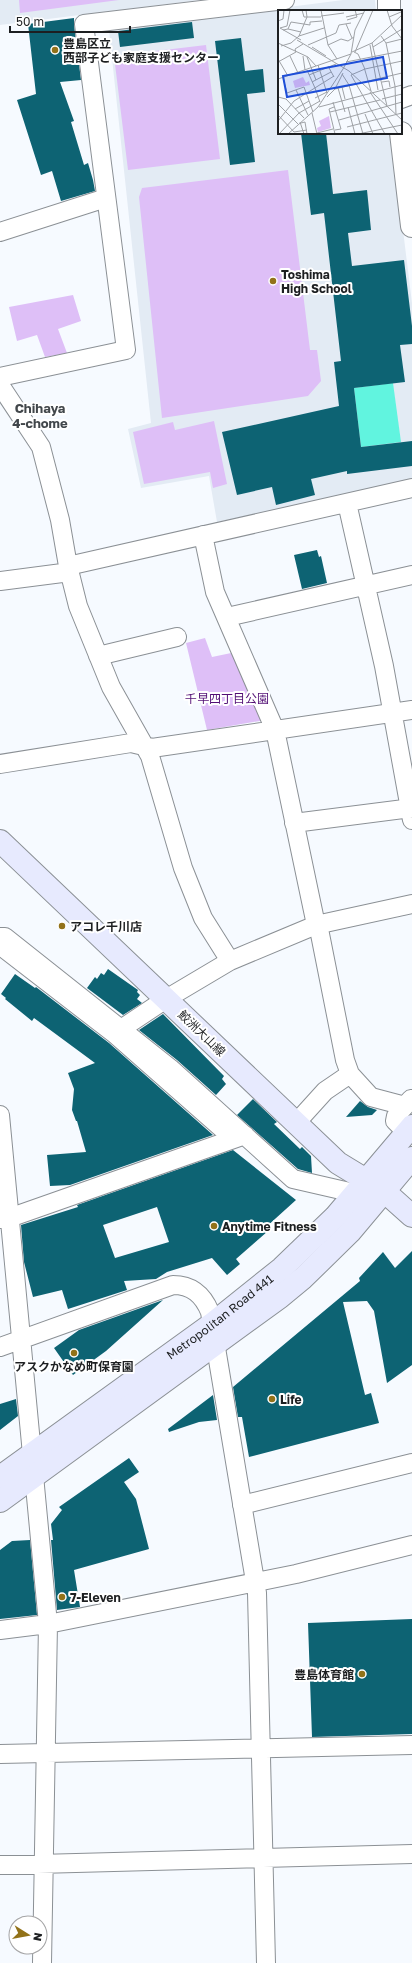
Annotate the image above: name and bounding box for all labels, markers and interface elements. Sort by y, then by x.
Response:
scale bar [10,8,130,34]
inset map [278,10,402,134]
text: 50 m [16,14,44,29]
place label: 豊島区立 西部子ども家庭支援センター [63,36,219,65]
marker: 豊島区立 西部子ども家庭支援センター [50,45,60,55]
place label: Toshima High School [281,267,352,296]
marker: Toshima High School [268,276,278,286]
district label: Chihaya 4-chome [12,400,68,431]
park label: 千早四丁目公園 [185,691,269,706]
place label: アコレ千川店 [70,919,142,934]
marker: アコレ千川店 [57,921,67,931]
street label: 鮫洲大山線 [175,1007,229,1059]
place label: Anytime Fitness [222,1219,317,1234]
marker: Anytime Fitness [209,1221,219,1231]
street label: Metropolitan Road 441 [163,1271,276,1362]
marker: アスクかなめ町保育園 [69,1348,79,1358]
place label: アスクかなめ町保育園 [14,1359,134,1374]
place label: Life [280,1392,302,1407]
marker: Life [267,1394,277,1404]
place label: 7-Eleven [70,1590,121,1605]
marker: 7-Eleven [57,1592,67,1602]
place label: 豊島体育館 [294,1667,354,1682]
marker: 豊島体育館 [357,1669,367,1679]
north arrow [8,1915,48,1955]
text: N [31,1932,45,1942]

